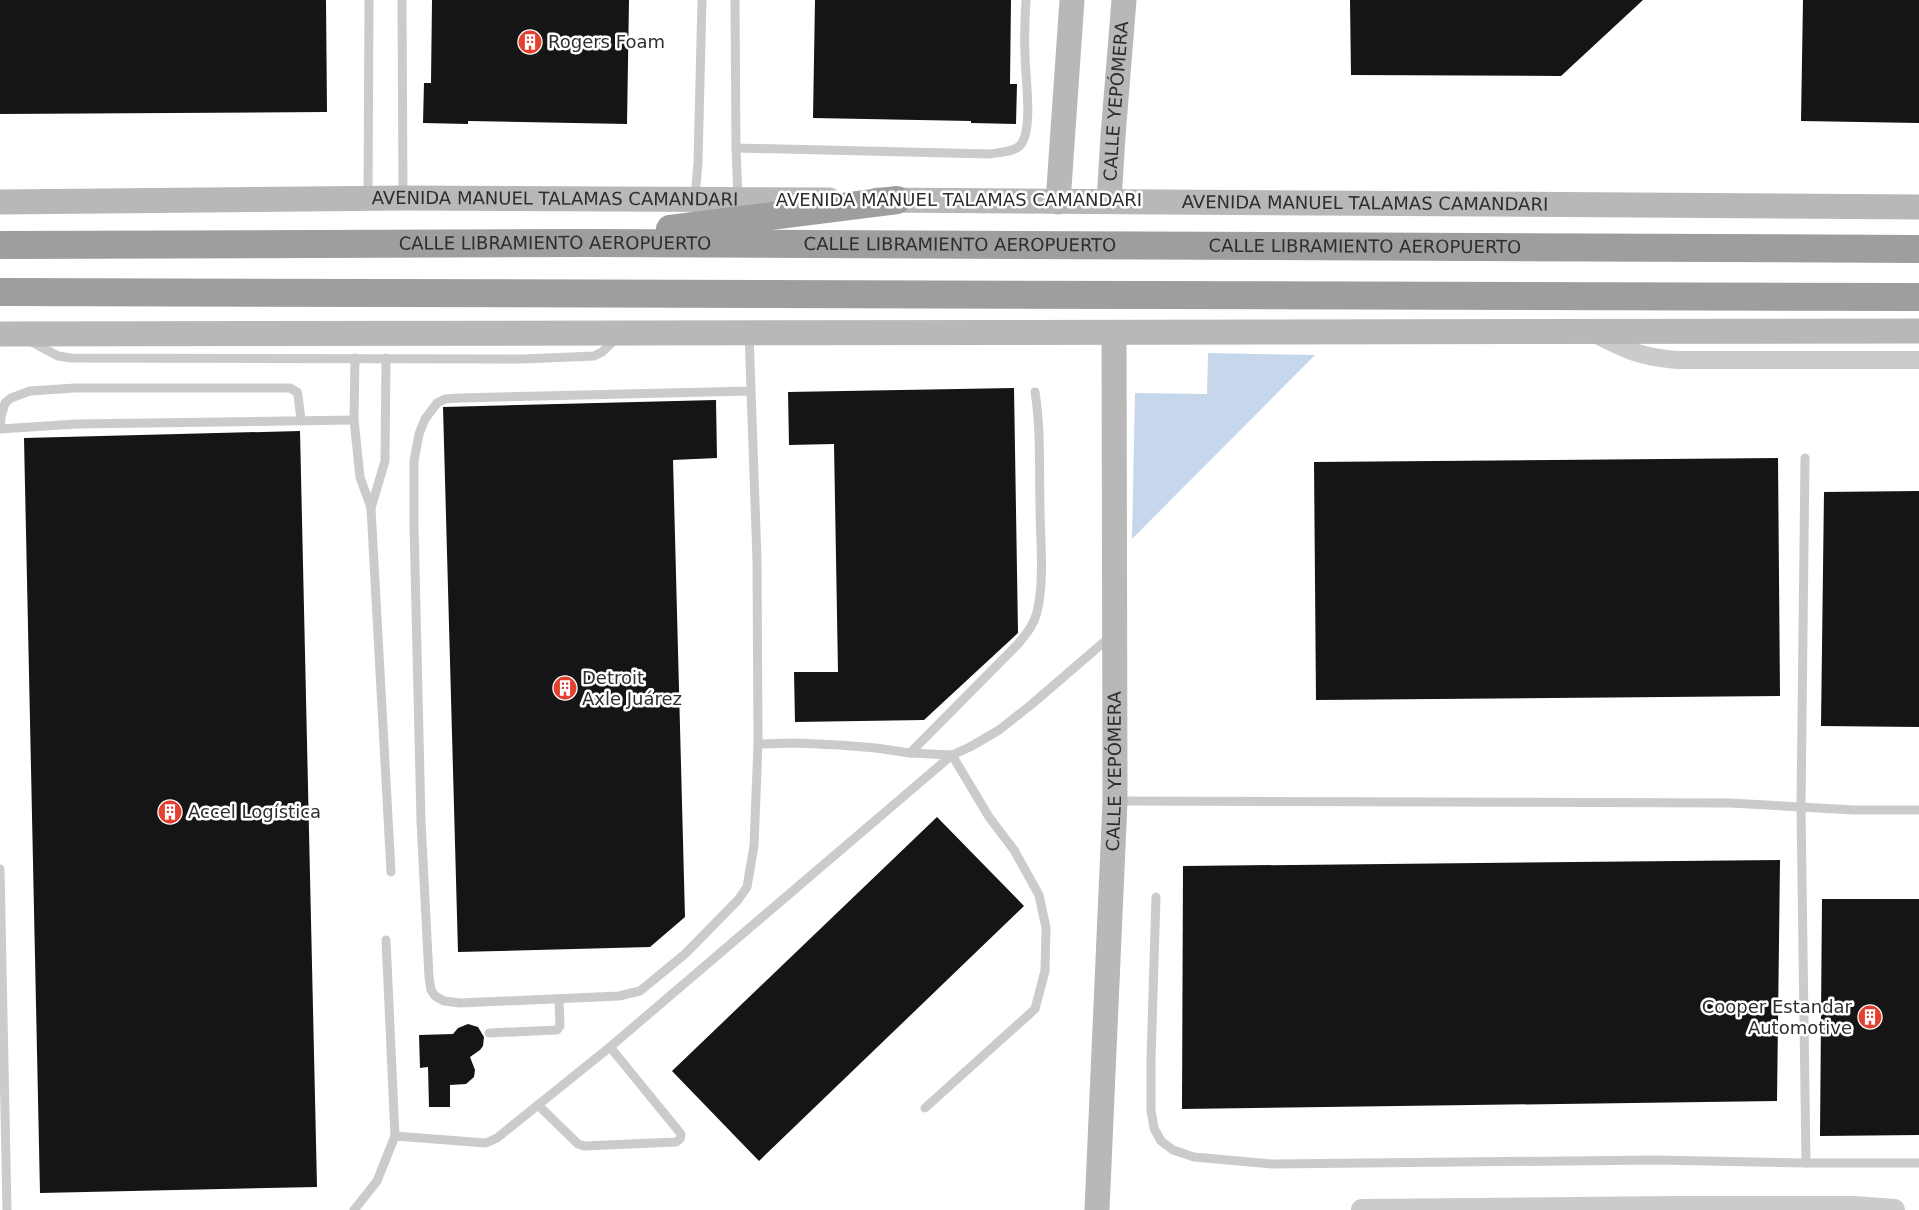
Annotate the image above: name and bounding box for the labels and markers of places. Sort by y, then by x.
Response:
building icon: Rogers Foam [517,29,543,55]
place label: Rogers Foam [548,31,665,52]
place label: Detroit Axle Juárez [582,667,682,709]
building icon: Detroit Axle Juárez [552,675,578,701]
building icon: Accel Logística [157,799,183,825]
place label: Accel Logística [188,801,321,822]
place label: Cooper Estandar Automotive [1702,996,1853,1038]
building icon: Cooper Estandar Automotive [1857,1004,1883,1030]

